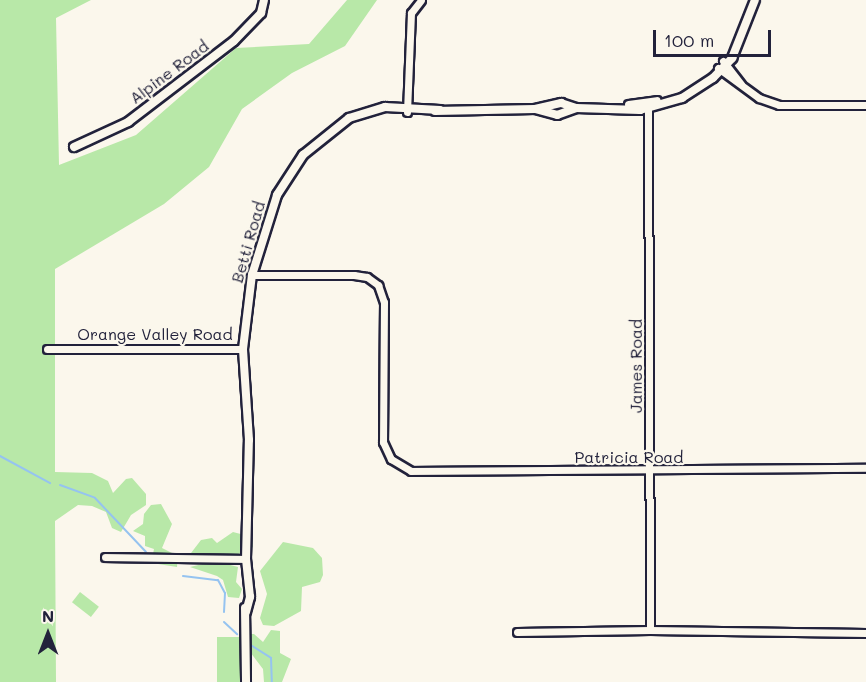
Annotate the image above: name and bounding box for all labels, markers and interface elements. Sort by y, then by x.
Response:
scale bar [656,18,774,56]
text: 100 m [664,28,714,52]
street label: Alpine Road [126,36,212,108]
street label: Betti Road [227,199,269,285]
street label: James Road [626,319,646,413]
street label: Orange Valley Road [77,324,233,344]
street label: Patricia Road [575,447,683,467]
north arrow [18,604,78,664]
text: N [42,605,54,626]

